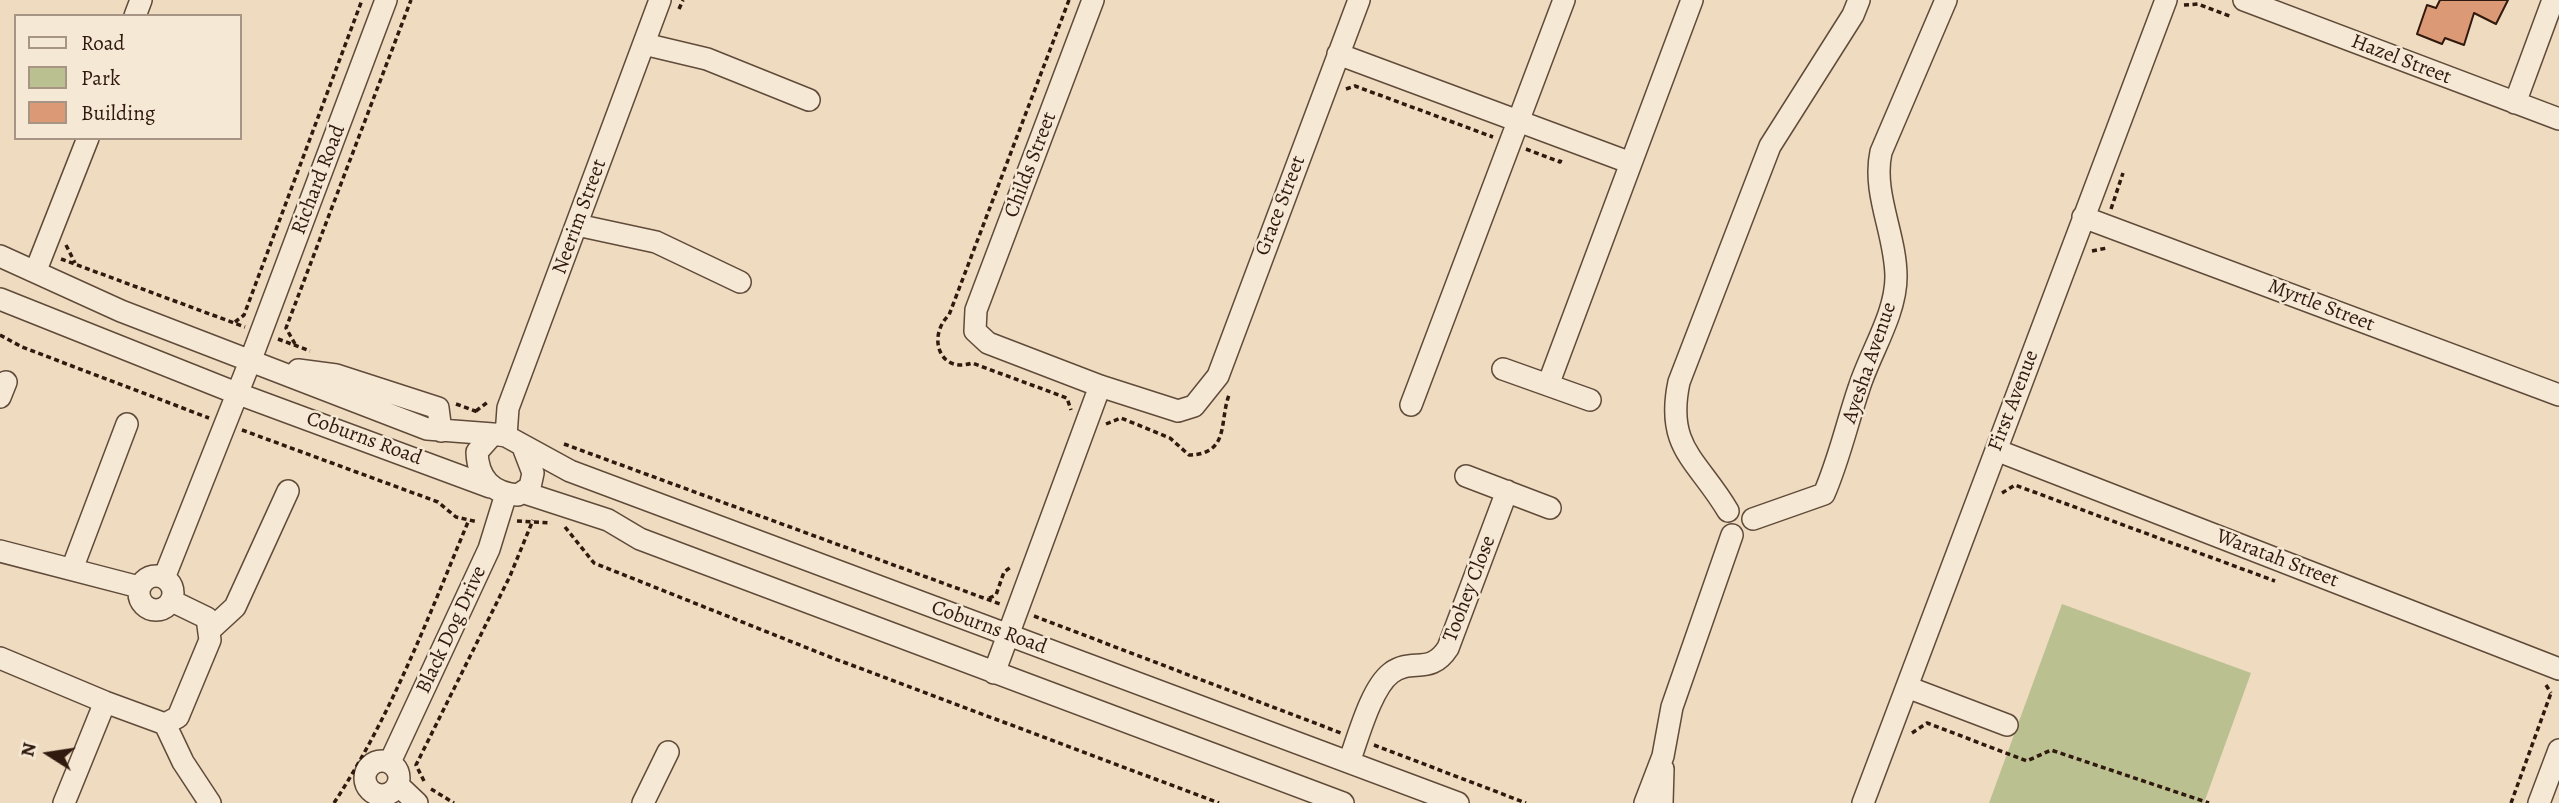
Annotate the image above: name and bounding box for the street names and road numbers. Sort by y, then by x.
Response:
street label: Hazel Street [2347,29,2455,91]
street label: Childs Street [999,109,1063,221]
street label: Richard Road [287,122,351,238]
street label: Grace Street [1250,152,1312,260]
street label: Neerim Street [548,156,612,278]
street label: Myrtle Street [2264,274,2378,338]
street label: Ayesha Avenue [1838,299,1902,427]
street label: First Avenue [1983,347,2045,455]
street label: Coburns Road [303,406,425,472]
street label: Waratah Street [2212,524,2342,594]
street label: Toohey Close [1438,532,1502,646]
street label: Black Dog Drive [411,562,493,698]
street label: Coburns Road [928,595,1050,661]

